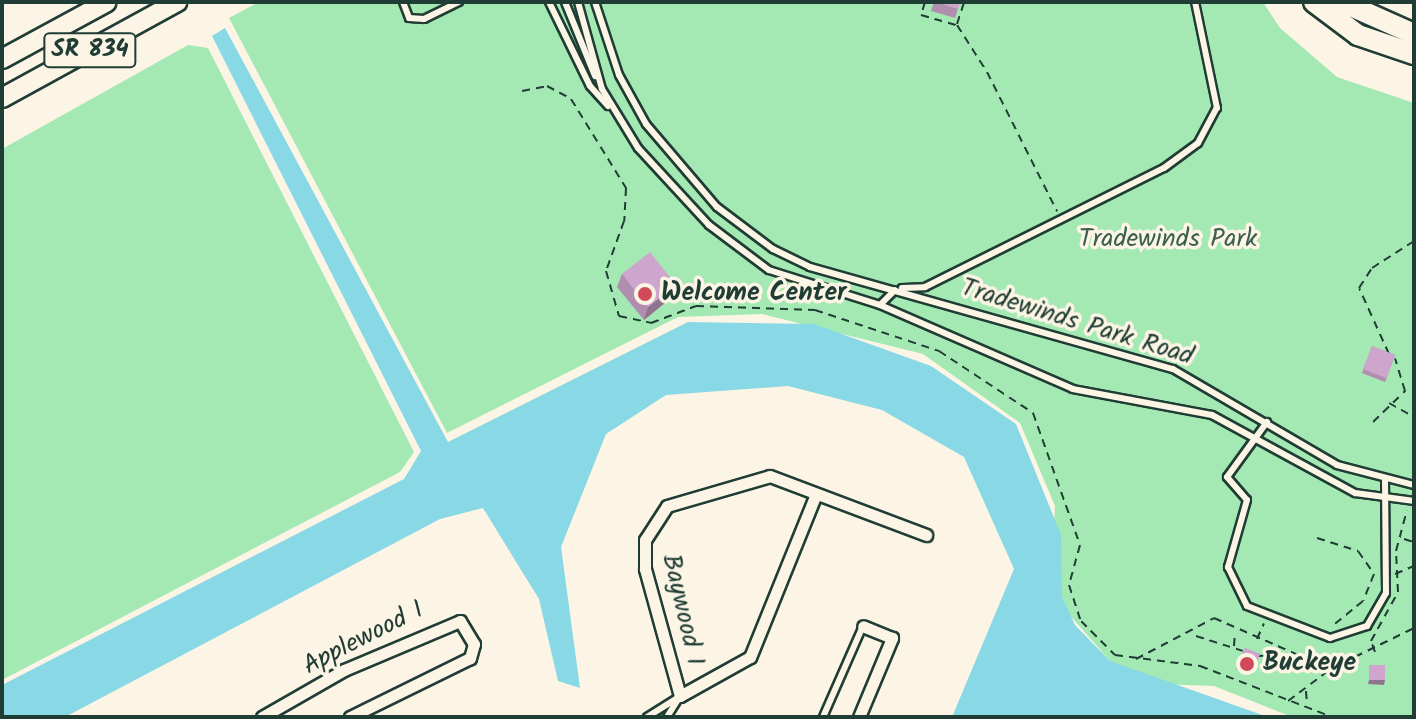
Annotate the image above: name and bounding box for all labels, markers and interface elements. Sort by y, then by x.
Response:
road number: SR 834 [42,30,138,70]
park label: Tradewinds Park [1079,224,1257,256]
street label: Tradewinds Park Road [957,273,1197,373]
place label: Welcome Center [661,278,847,310]
marker: Welcome Center [636,285,654,303]
street label: Baywood I [654,551,710,669]
street label: Applewood I [298,595,430,683]
place label: Buckeye [1263,648,1356,680]
marker: Buckeye [1238,655,1256,673]

